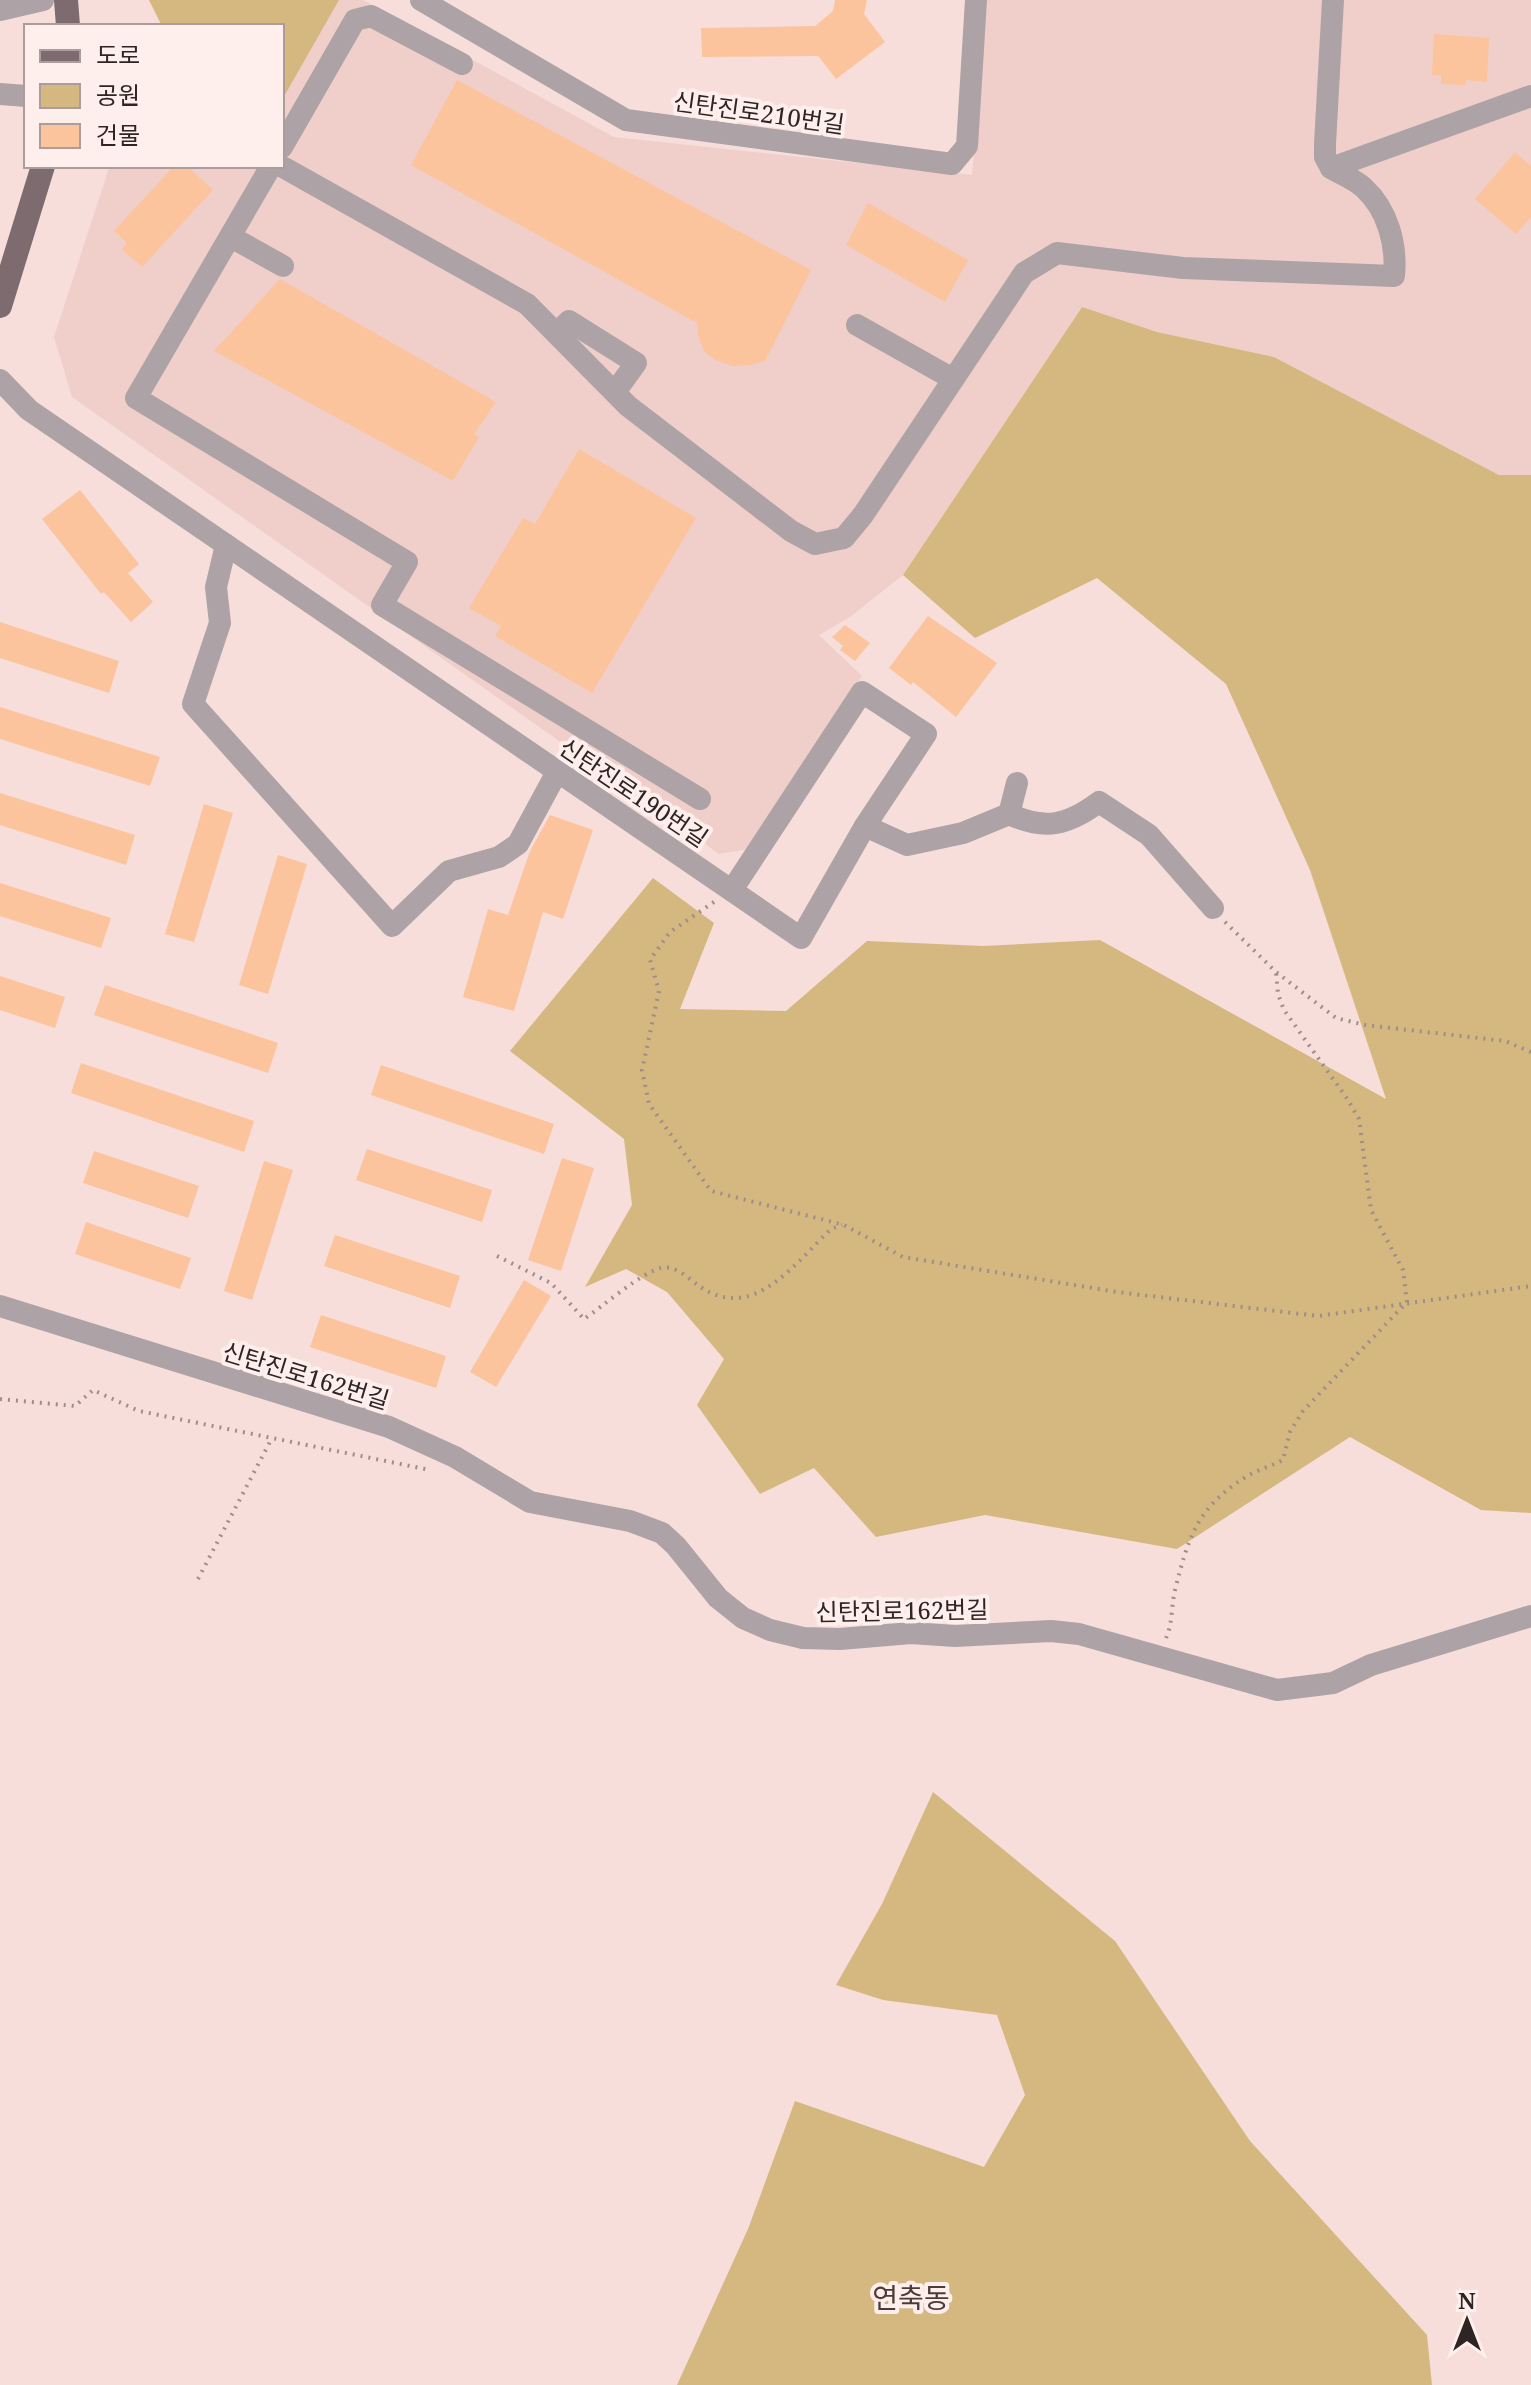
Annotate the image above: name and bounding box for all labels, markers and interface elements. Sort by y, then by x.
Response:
legend [24,24,284,168]
text: 도로 [96,38,140,71]
text: 공원 [96,78,140,111]
street label: 신탄진로210번길 [671,84,847,140]
text: 건물 [96,118,140,151]
street label: 신탄진로190번길 [553,730,715,854]
street label: 신탄진로162번길 [219,1334,393,1416]
street label: 신탄진로162번길 [815,1592,989,1628]
district label: 연축동 [872,2278,950,2316]
north arrow [1427,2281,1507,2361]
text: N [1458,2285,1476,2315]

